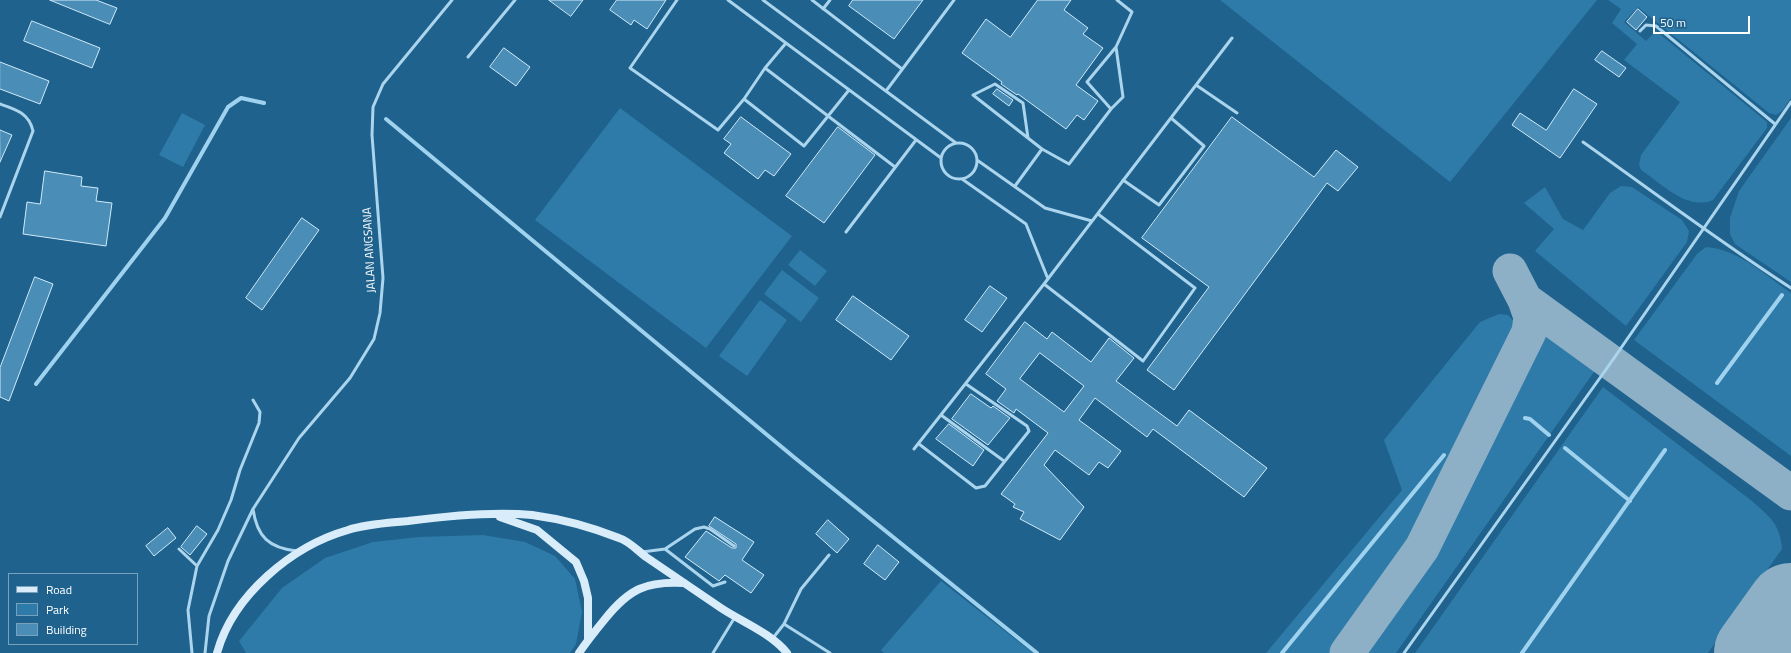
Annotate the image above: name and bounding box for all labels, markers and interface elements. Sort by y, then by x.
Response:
scale bar [1655,8,1752,34]
text: 50 m [1660,13,1686,32]
street label: JALAN ANGSANA [361,207,379,293]
legend [8,573,138,645]
text: Road [46,580,72,599]
text: Park [46,600,69,619]
text: Building [46,620,87,639]

